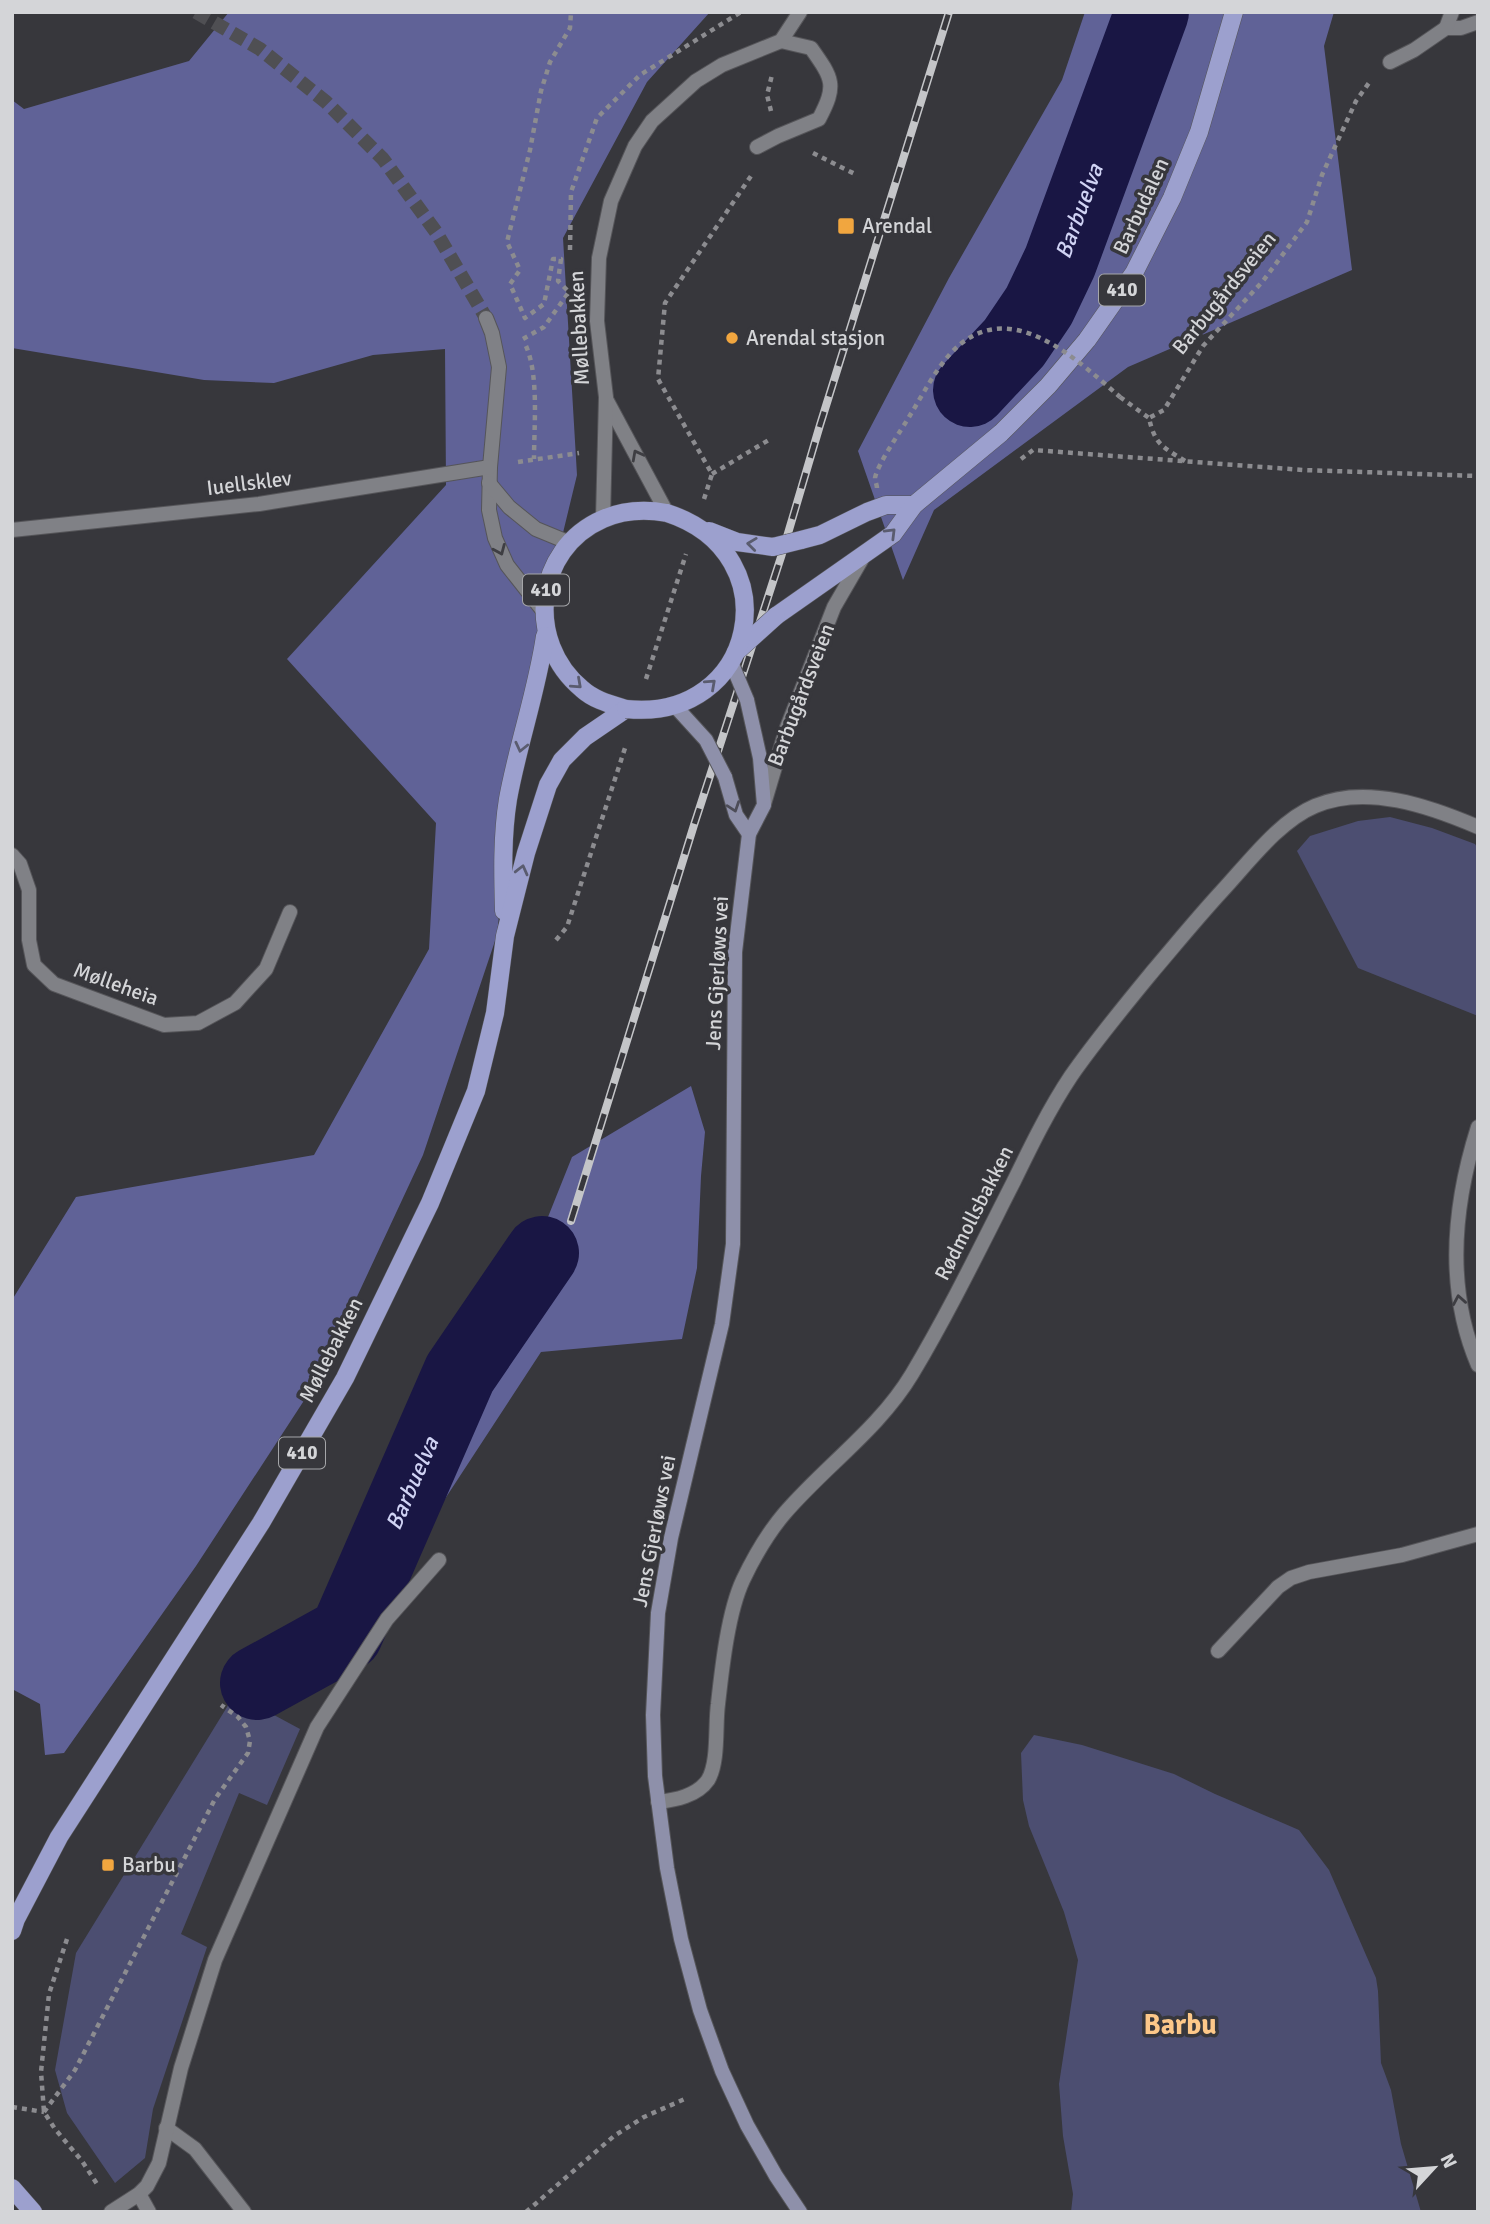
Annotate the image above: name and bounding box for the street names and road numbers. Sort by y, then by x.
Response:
street label: Barbudalen [1107,154,1175,258]
street label: Barbugårdsveien [1166,226,1282,360]
street label: Møllebakken [563,270,595,386]
road number: 410 [1099,274,1145,306]
street label: Iuellsklev [205,465,293,501]
road number: 410 [523,575,569,606]
street label: Barbugårdsveien [762,620,840,770]
street label: Jens Gjerløws vei [700,895,734,1051]
street label: Mølleheia [70,957,162,1011]
street label: Rødmollsbakken [929,1141,1019,1285]
street label: Møllebakken [293,1293,369,1407]
road number: 410 [279,1438,325,1469]
street label: Jens Gjerløws vei [627,1453,681,1609]

